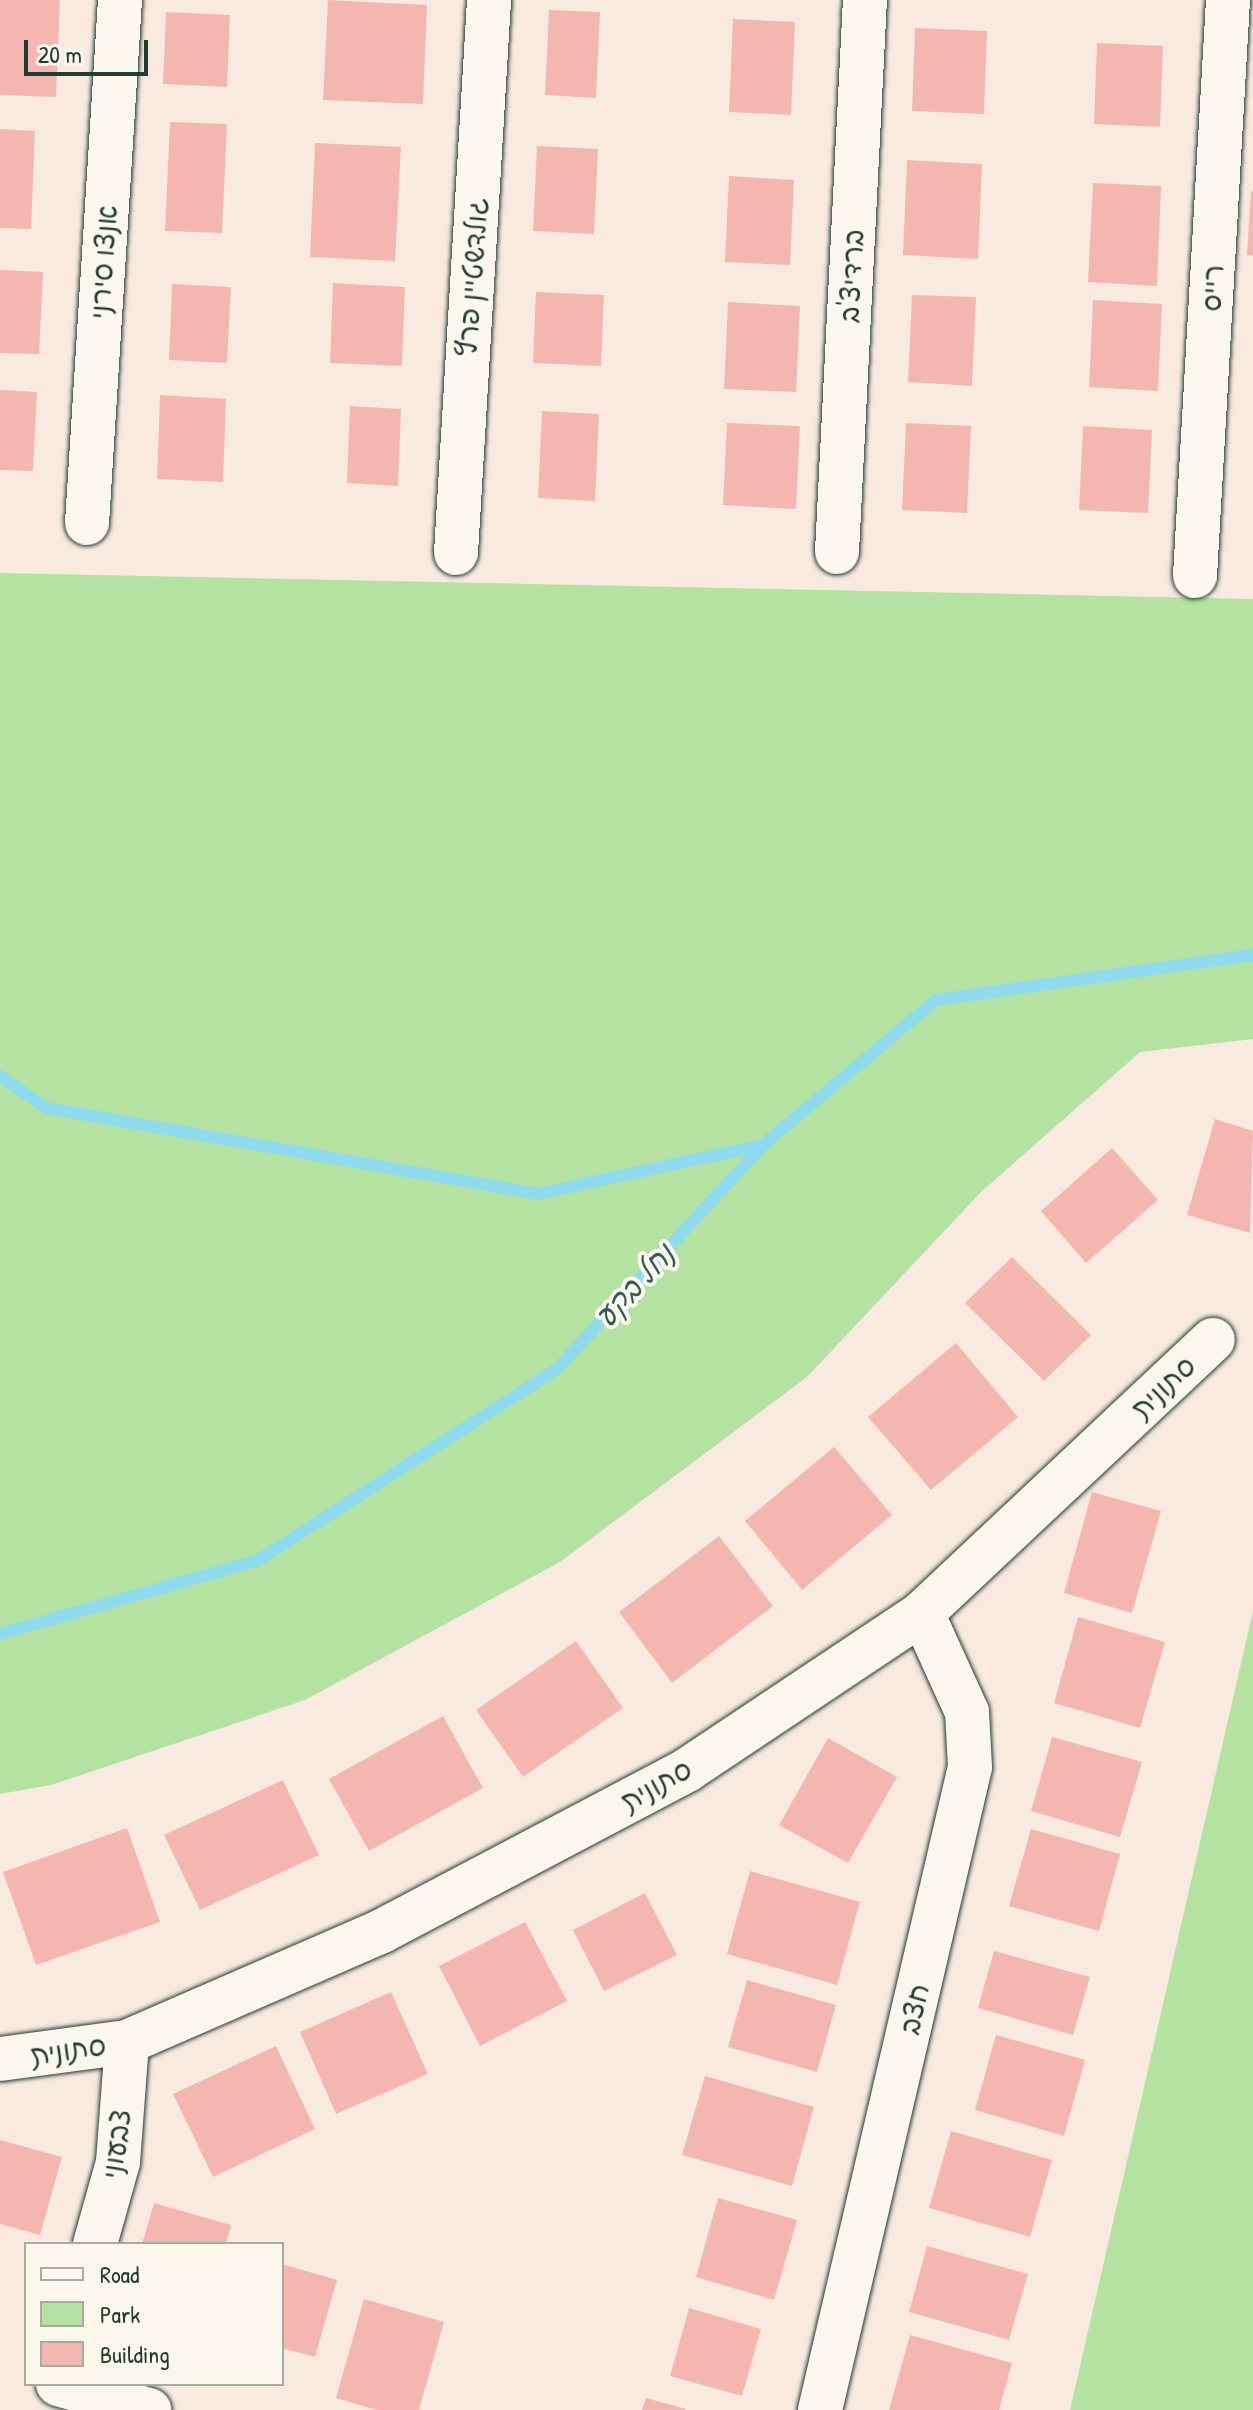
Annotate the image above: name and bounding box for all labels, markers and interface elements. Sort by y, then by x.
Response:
scale bar [28,24,152,74]
text: 20 m [38,38,82,70]
street label: גולדשטיין פרץ [450,196,494,358]
street label: אנצו סירני [82,204,124,320]
street label: ברדיצ'ב [832,228,870,324]
street label: רייס [1194,264,1230,312]
water label: נחל בקע [587,1236,681,1334]
street label: סתונית [1124,1349,1202,1425]
street label: סתונית [615,1752,697,1818]
street label: חצב [892,1980,936,2038]
street label: סתונית [28,2028,108,2072]
street label: צבעוני [94,2107,138,2181]
legend [24,2242,284,2386]
text: Road [100,2258,139,2290]
text: Park [100,2298,140,2330]
text: Building [100,2338,170,2370]

